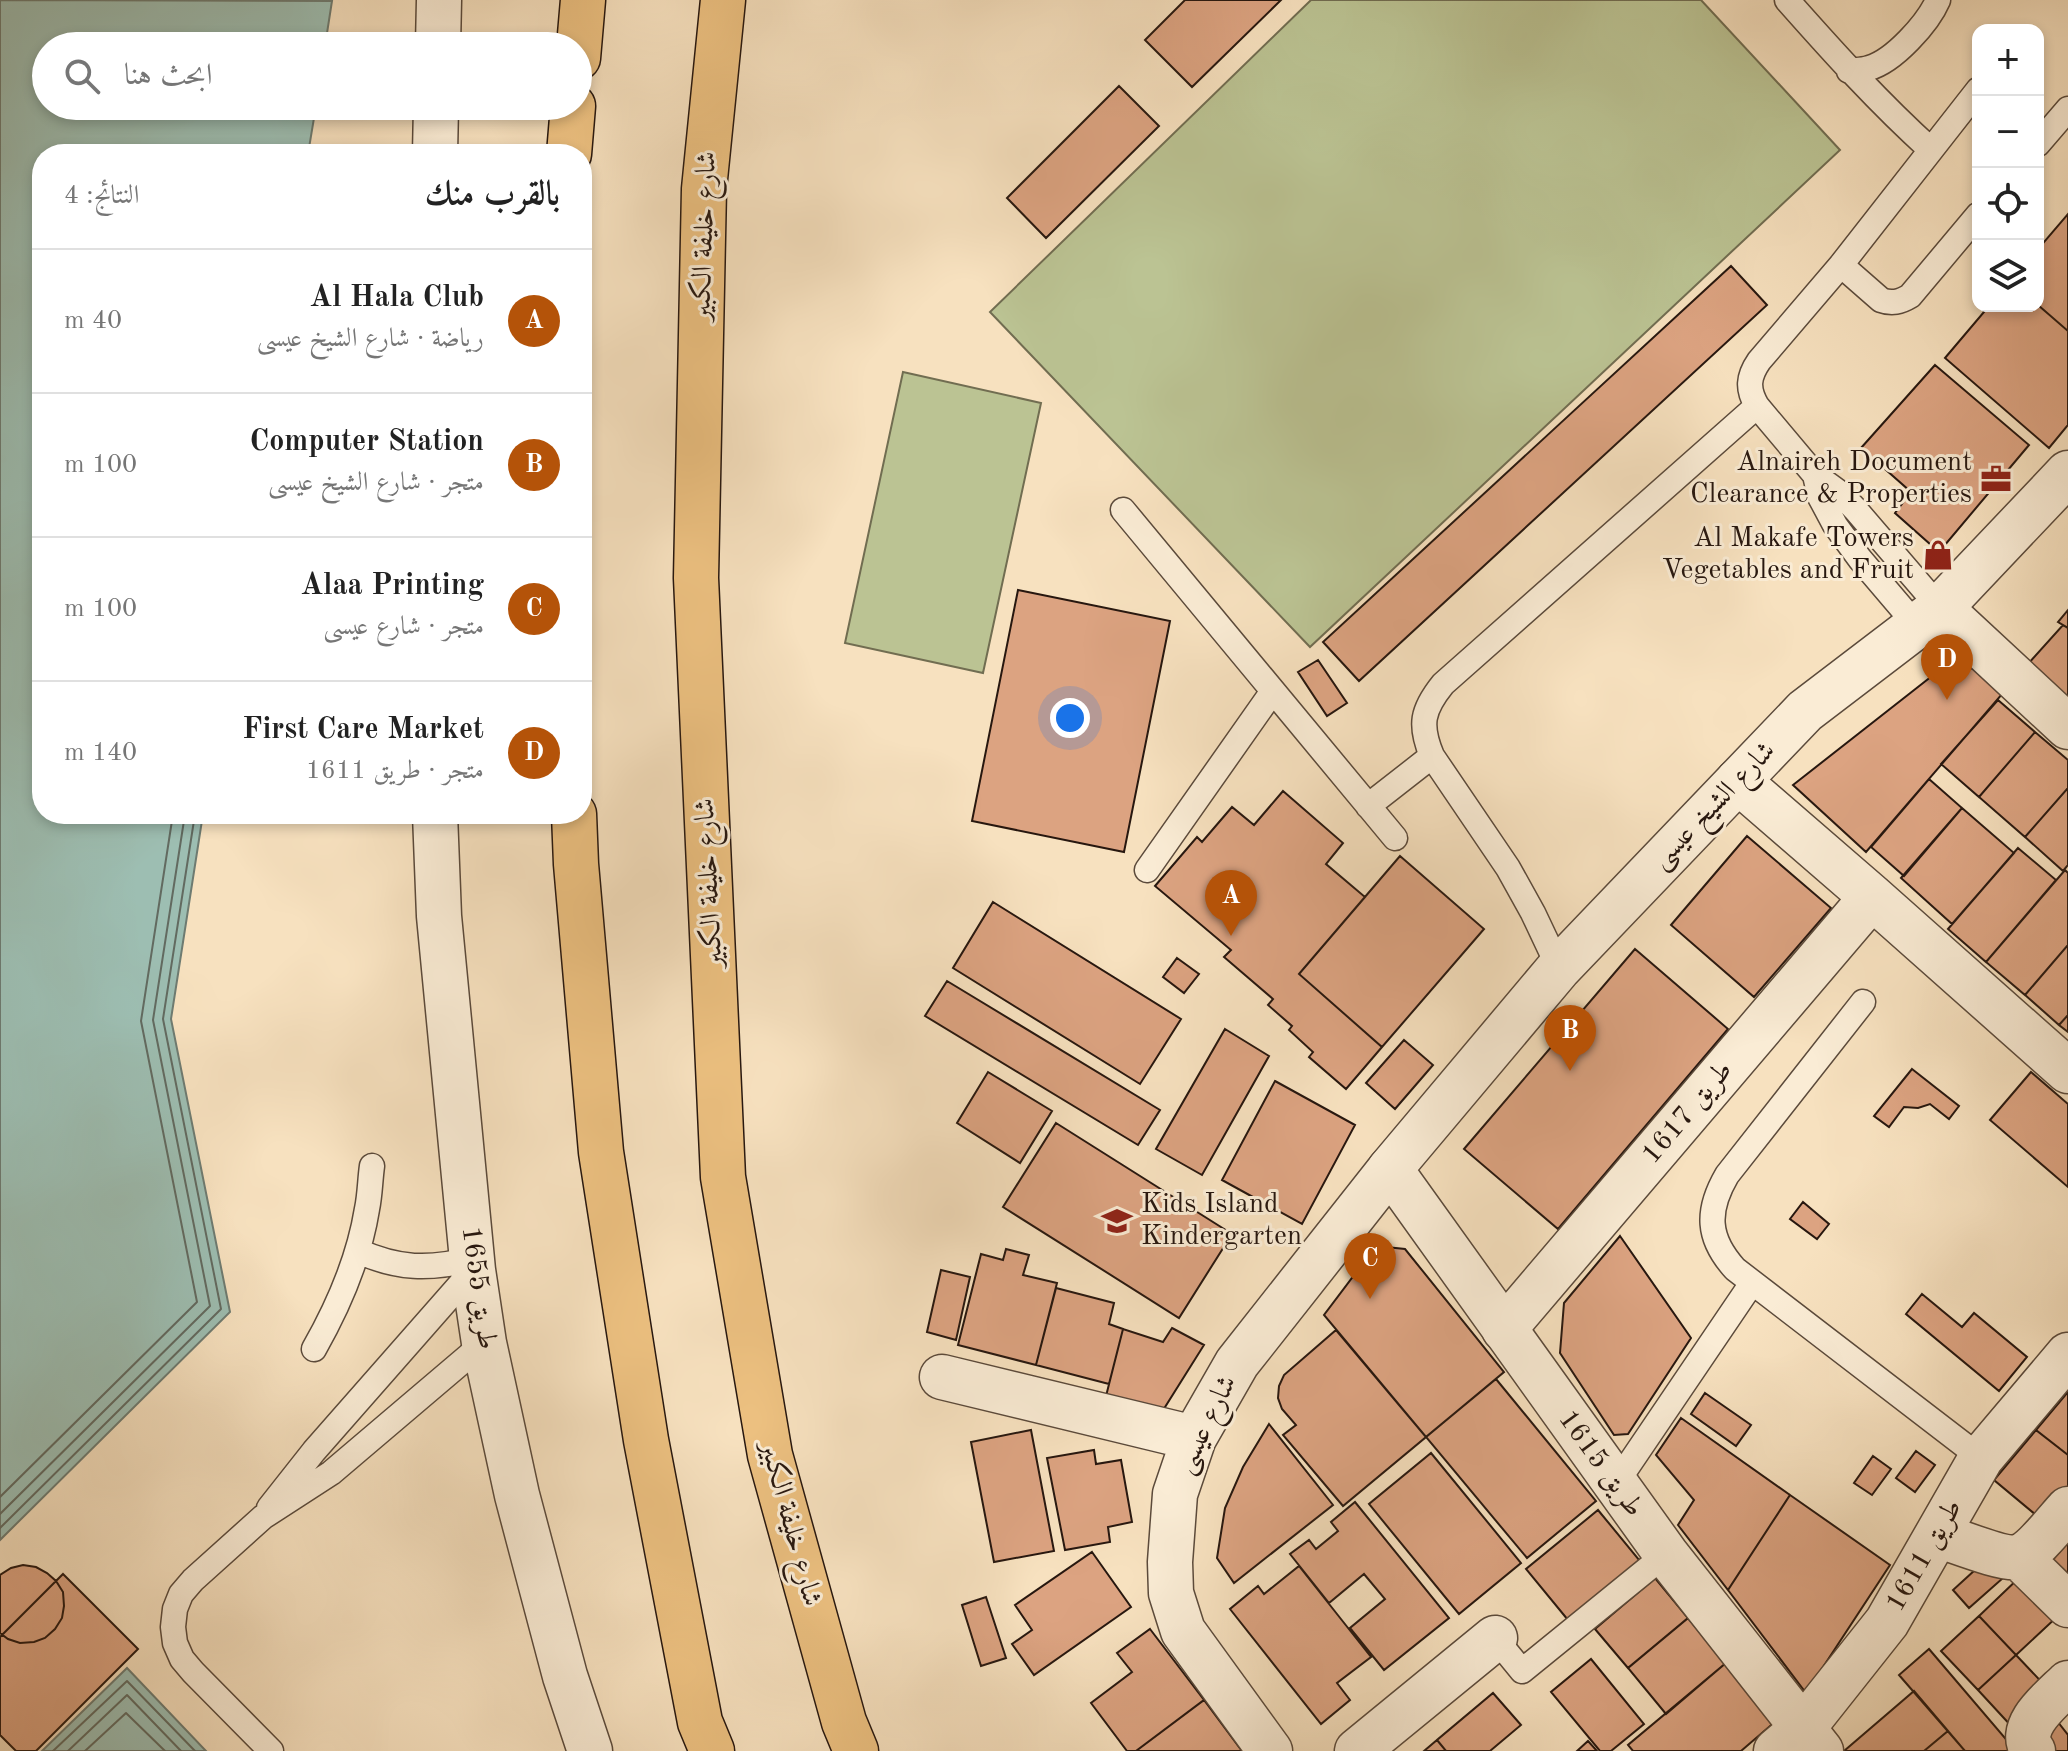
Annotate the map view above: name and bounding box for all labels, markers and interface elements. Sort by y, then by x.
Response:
map controls [1972,24,2044,312]
button: + [1972,24,2044,96]
search box [32,32,592,120]
icon: search [60,54,104,98]
text: ابحث هنا [124,61,212,91]
button: − [1972,96,2044,168]
street label: شارع خليفة الكبير [686,151,729,324]
button: locate [1972,168,2044,240]
text: بالقرب منك [425,178,560,212]
text: النتائج: 4 [64,183,139,209]
button: layers [1972,240,2044,312]
text: Al Hala Club [310,283,484,313]
text: 40 m [64,308,122,334]
text: A [524,308,544,334]
text: رياضة · شارع الشيخ عيسى [257,326,484,352]
text: Computer Station [249,427,484,457]
place label: Alnaireh Document Clearance & Properties [1690,449,1972,509]
text: 100 m [64,452,137,478]
text: B [525,452,543,478]
office icon: Alnaireh Document Clearance & Properties [1979,462,2013,496]
text: متجر · شارع الشيخ عيسى [268,470,484,496]
place label: Al Makafe Towers Vegetables and Fruit [1662,525,1914,585]
shop icon: Al Makafe Towers Vegetables and Fruit [1921,538,1955,572]
text: Alaa Printing [301,571,484,601]
text: 100 m [64,596,137,622]
text: C [525,596,543,622]
text: متجر · شارع عيسى [323,614,484,640]
pin: D [1921,634,1973,700]
your location [1050,698,1090,738]
text: First Care Market [242,715,484,745]
street label: شارع الشيخ عيسى [1647,737,1787,881]
text: 140 m [64,740,137,766]
text: D [524,740,544,766]
text: متجر · طريق 1611 [306,758,484,784]
street label: شارع خليفة الكبير [690,797,736,972]
pin: A [1205,870,1257,936]
pin: B [1544,1005,1596,1071]
street label: طريق 1617 [1637,1056,1739,1170]
place label: Kids Island Kindergarten [1141,1191,1302,1251]
school or university icon: Kids Island Kindergarten [1100,1204,1134,1238]
street label: طريق 1655 [455,1225,500,1351]
pin: C [1344,1233,1396,1299]
street label: شارع عيسى [1171,1372,1249,1482]
street label: طريق 1615 [1551,1406,1648,1523]
street label: شارع خليفة الكبير [747,1435,827,1611]
street label: طريق 1611 [1882,1495,1969,1617]

